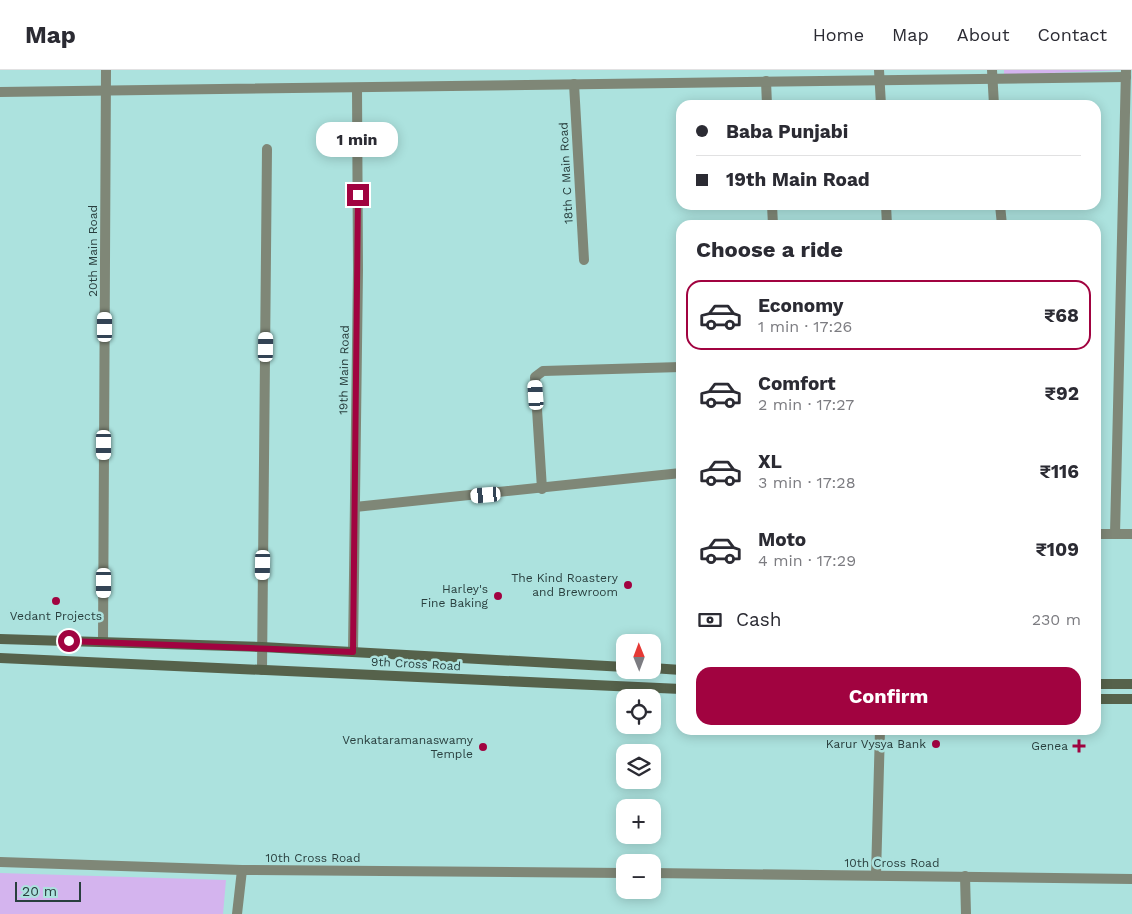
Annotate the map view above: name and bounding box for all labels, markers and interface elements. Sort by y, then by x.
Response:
text: Map [25,21,76,49]
text: Home [813,24,864,45]
text: Map [892,24,929,45]
text: About [957,24,1009,45]
text: Contact [1037,24,1107,45]
text: Baba Punjabi [726,120,848,143]
callout: 1 min [317,122,399,158]
street label: 18th C Main Road [556,122,576,224]
text: 1 min [336,130,378,149]
text: 19th Main Road [726,168,870,191]
route end [347,184,369,206]
street label: 20th Main Road [86,205,100,297]
text: Choose a ride [696,237,843,262]
icon: car [698,293,743,338]
text: Economy [758,294,843,317]
text: ₹68 [1044,304,1079,327]
car [97,312,112,342]
text: 1 min · 17:26 [758,317,852,336]
street label: 19th Main Road [336,325,352,415]
car [258,332,273,362]
icon: car [698,371,743,416]
text: Comfort [758,372,836,395]
car [527,380,544,410]
text: ₹92 [1045,382,1079,405]
text: 2 min · 17:27 [758,395,854,414]
car [96,430,111,460]
icon: car [698,449,743,494]
text: XL [758,450,782,473]
text: ₹116 [1039,460,1079,483]
text: 3 min · 17:28 [758,473,856,492]
car [470,486,501,504]
icon: car [698,527,743,572]
text: Moto [758,528,806,551]
text: ₹109 [1035,538,1079,561]
car [255,550,270,580]
text: 4 min · 17:29 [758,551,856,570]
car [96,568,111,598]
place label: The Kind Roastery and Brewroom [511,571,619,599]
marker: The Kind Roastery and Brewroom [622,579,634,591]
place label: Harley's Fine Baking [421,582,489,610]
marker: Harley's Fine Baking [492,590,504,602]
marker: Vedant Projects [50,595,62,607]
icon: cash [696,606,724,634]
text: Cash [736,608,782,631]
place label: Vedant Projects [10,609,102,623]
text: 230 m [1032,610,1081,629]
route start [58,630,80,652]
north arrow [616,634,661,679]
map controls [616,634,661,899]
street label: 9th Cross Road [371,655,461,673]
button: Confirm [696,667,1081,725]
button: locate [616,689,661,734]
place label: Venkataramanaswamy Temple [342,733,474,761]
place label: Karur Vysya Bank [826,737,926,751]
marker: Karur Vysya Bank [930,738,942,750]
place label: Genea [1031,739,1068,753]
marker: Genea [1072,739,1086,753]
marker: Venkataramanaswamy Temple [477,741,489,753]
button: layers [616,744,661,789]
button: + [616,799,661,844]
street label: 10th Cross Road [266,851,360,865]
button: − [616,854,661,899]
street label: 10th Cross Road [845,856,939,870]
scale bar [15,879,81,902]
text: 20 m [22,883,57,899]

